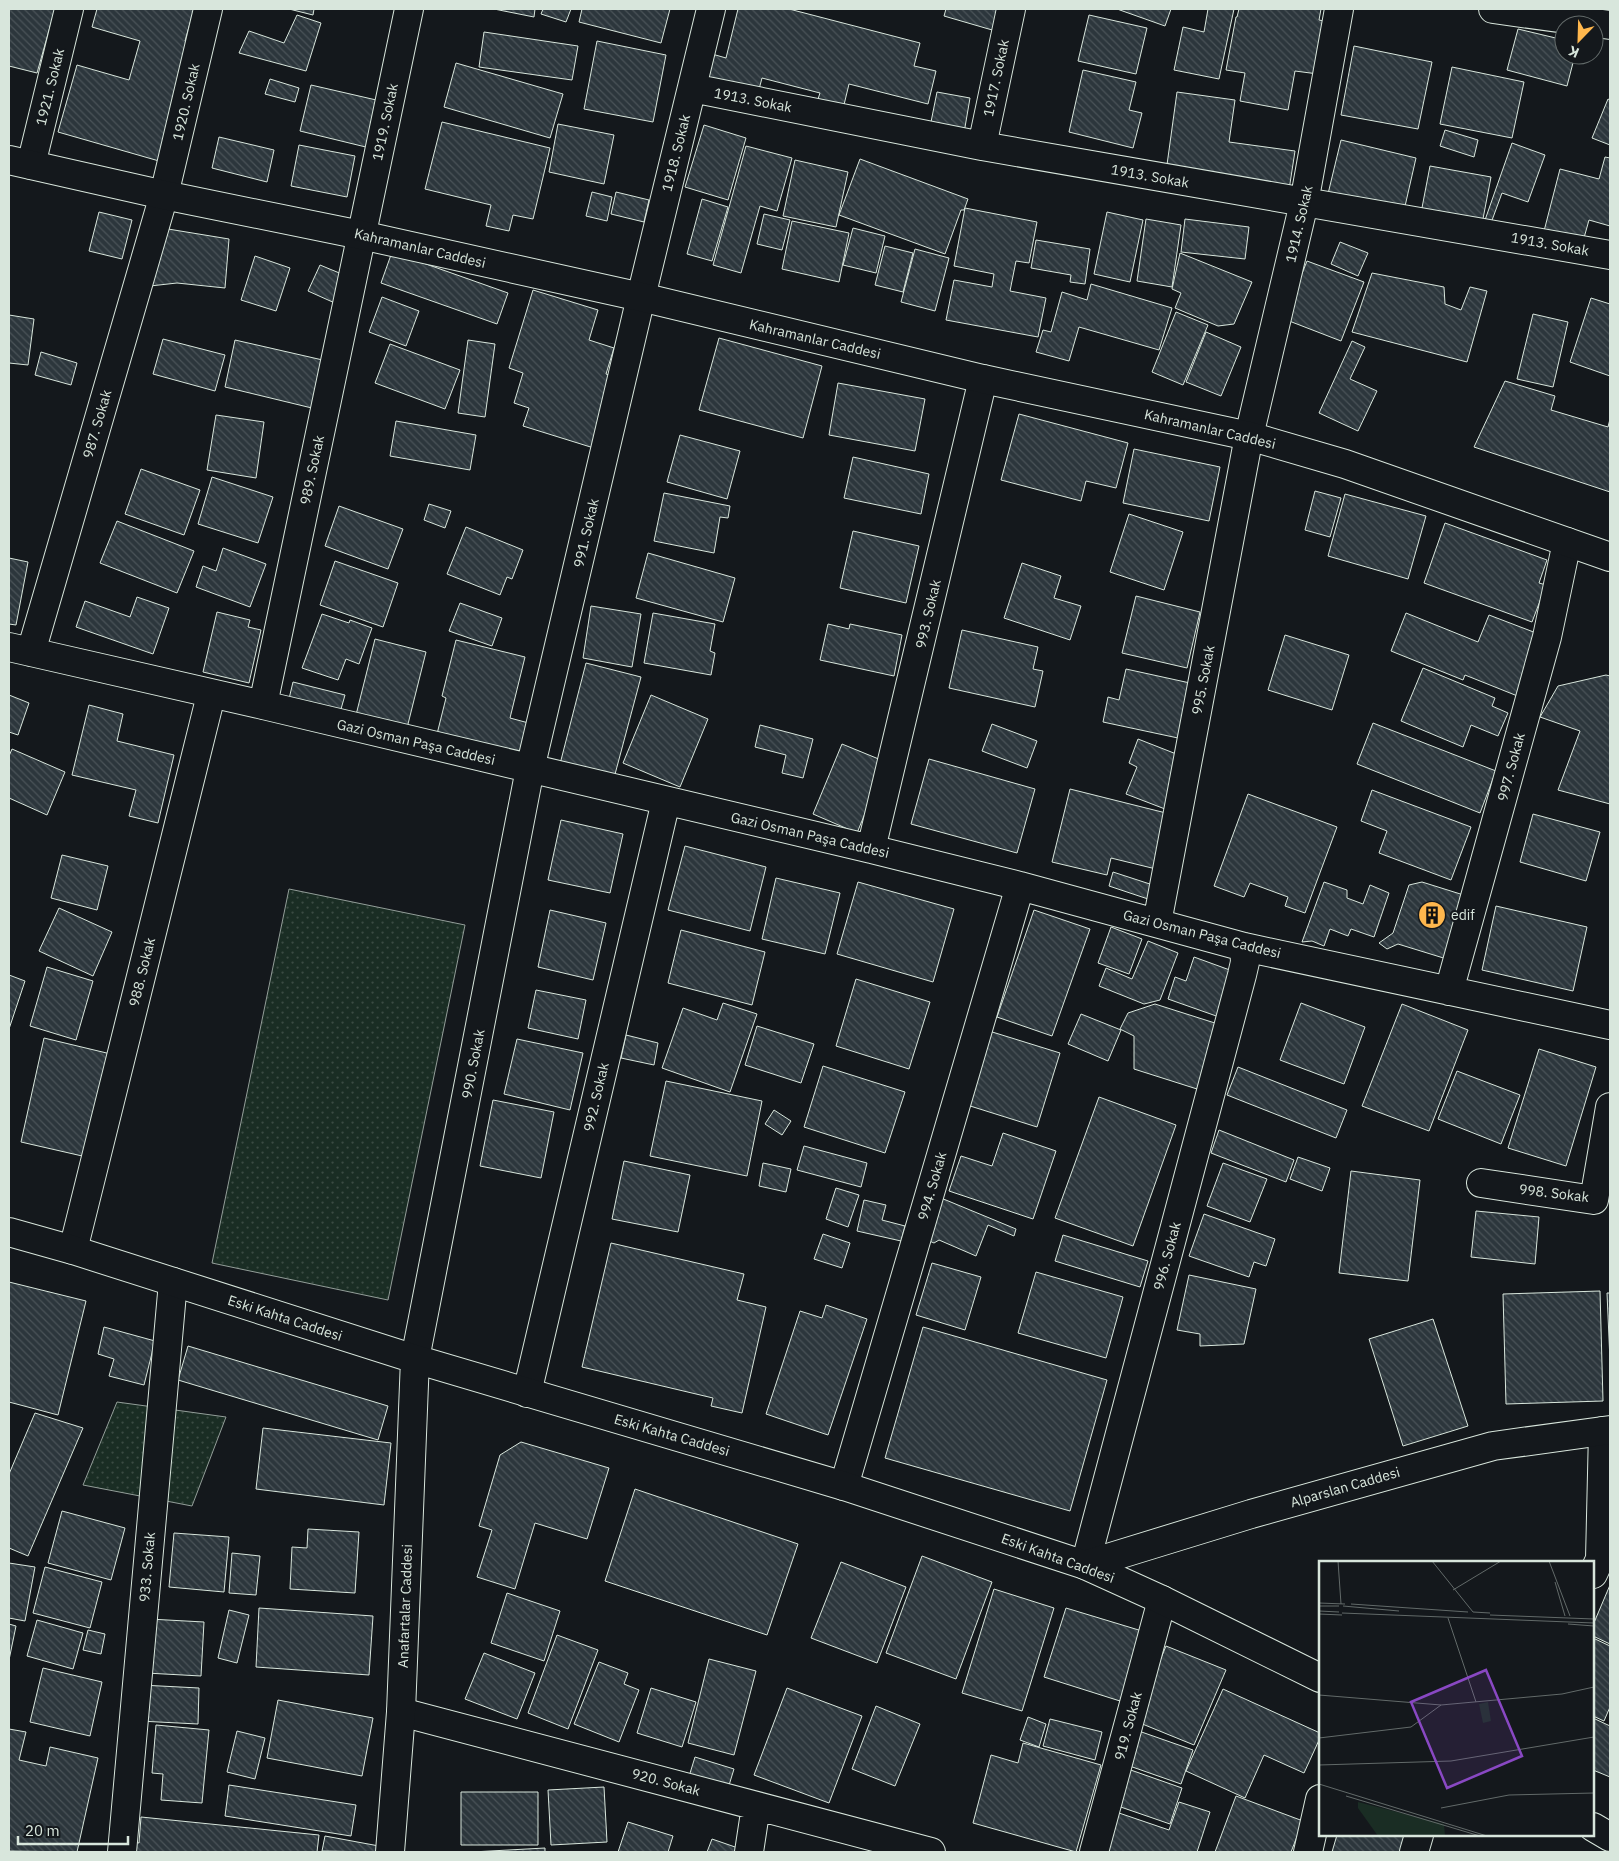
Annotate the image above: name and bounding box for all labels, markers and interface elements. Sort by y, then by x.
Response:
north arrow [1554,15,1604,65]
street label: 1917. Sokak [979,37,1013,118]
text: K [1566,42,1582,62]
street label: 1921. Sokak [32,46,68,127]
street label: 1920. Sokak [168,61,204,142]
street label: 1919. Sokak [368,81,402,162]
street label: 1913. Sokak [713,84,794,116]
street label: 1918. Sokak [658,112,694,193]
street label: 1913. Sokak [1110,160,1191,192]
street label: 1914. Sokak [1281,183,1317,264]
street label: Kahramanlar Caddesi [352,224,488,272]
street label: 1913. Sokak [1510,228,1591,260]
street label: Kahramanlar Caddesi [747,315,883,363]
street label: 987. Sokak [79,387,116,460]
street label: Kahramanlar Caddesi [1142,405,1278,453]
street label: 989. Sokak [296,433,328,506]
street label: 991. Sokak [569,496,603,569]
street label: 993. Sokak [911,577,945,650]
street label: 995. Sokak [1187,643,1219,716]
street label: Gazi Osman Paşa Caddesi [335,715,497,769]
street label: 997. Sokak [1493,730,1529,803]
street label: Gazi Osman Paşa Caddesi [729,808,891,862]
building icon: edif [1417,900,1447,930]
street label: Gazi Osman Paşa Caddesi [1121,906,1283,962]
place label: edif [1451,906,1475,924]
street label: 988. Sokak [125,935,159,1008]
street label: 990. Sokak [457,1027,489,1100]
street label: 992. Sokak [579,1060,613,1133]
street label: 994. Sokak [914,1149,951,1222]
street label: 998. Sokak [1518,1180,1591,1206]
street label: 996. Sokak [1149,1219,1185,1292]
street label: Eski Kahta Caddesi [225,1291,345,1345]
street label: Eski Kahta Caddesi [612,1410,732,1460]
street label: Alparslan Caddesi [1288,1463,1402,1511]
street label: Eski Kahta Caddesi [999,1529,1117,1587]
street label: 933. Sokak [135,1531,159,1603]
street label: Anafartalar Caddesi [394,1544,416,1668]
inset map [1319,1561,1594,1836]
street label: 919. Sokak [1110,1689,1146,1762]
street label: 920. Sokak [630,1764,703,1800]
scale bar [18,1814,128,1846]
text: 20 m [25,1821,60,1840]

